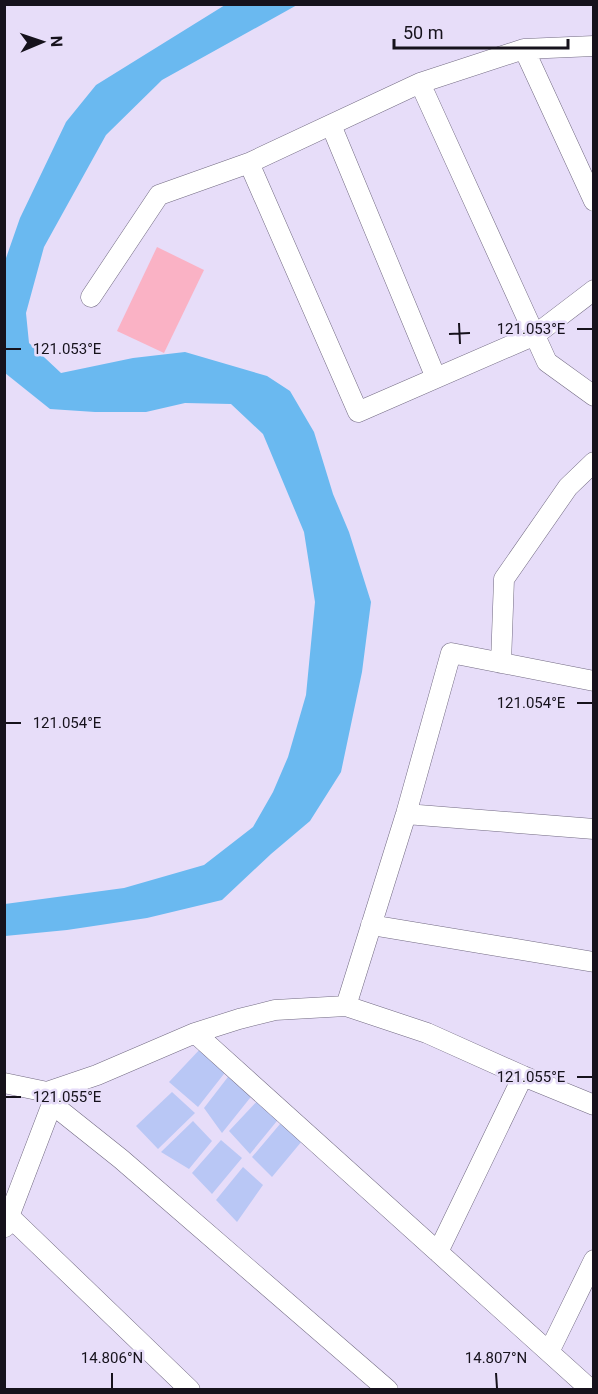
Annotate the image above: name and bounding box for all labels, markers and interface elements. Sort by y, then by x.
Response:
north arrow [12,12,72,72]
scale bar [394,12,568,50]
text: 50 m [403,22,443,43]
text: N [47,36,66,47]
text: 121.053°E [497,320,566,338]
text: 121.053°E [33,340,102,358]
text: 121.054°E [497,694,566,712]
text: 121.054°E [33,714,102,732]
text: 121.055°E [497,1068,566,1086]
text: 121.055°E [33,1088,102,1106]
text: 14.806°N [81,1349,143,1367]
text: 14.807°N [465,1349,527,1367]

